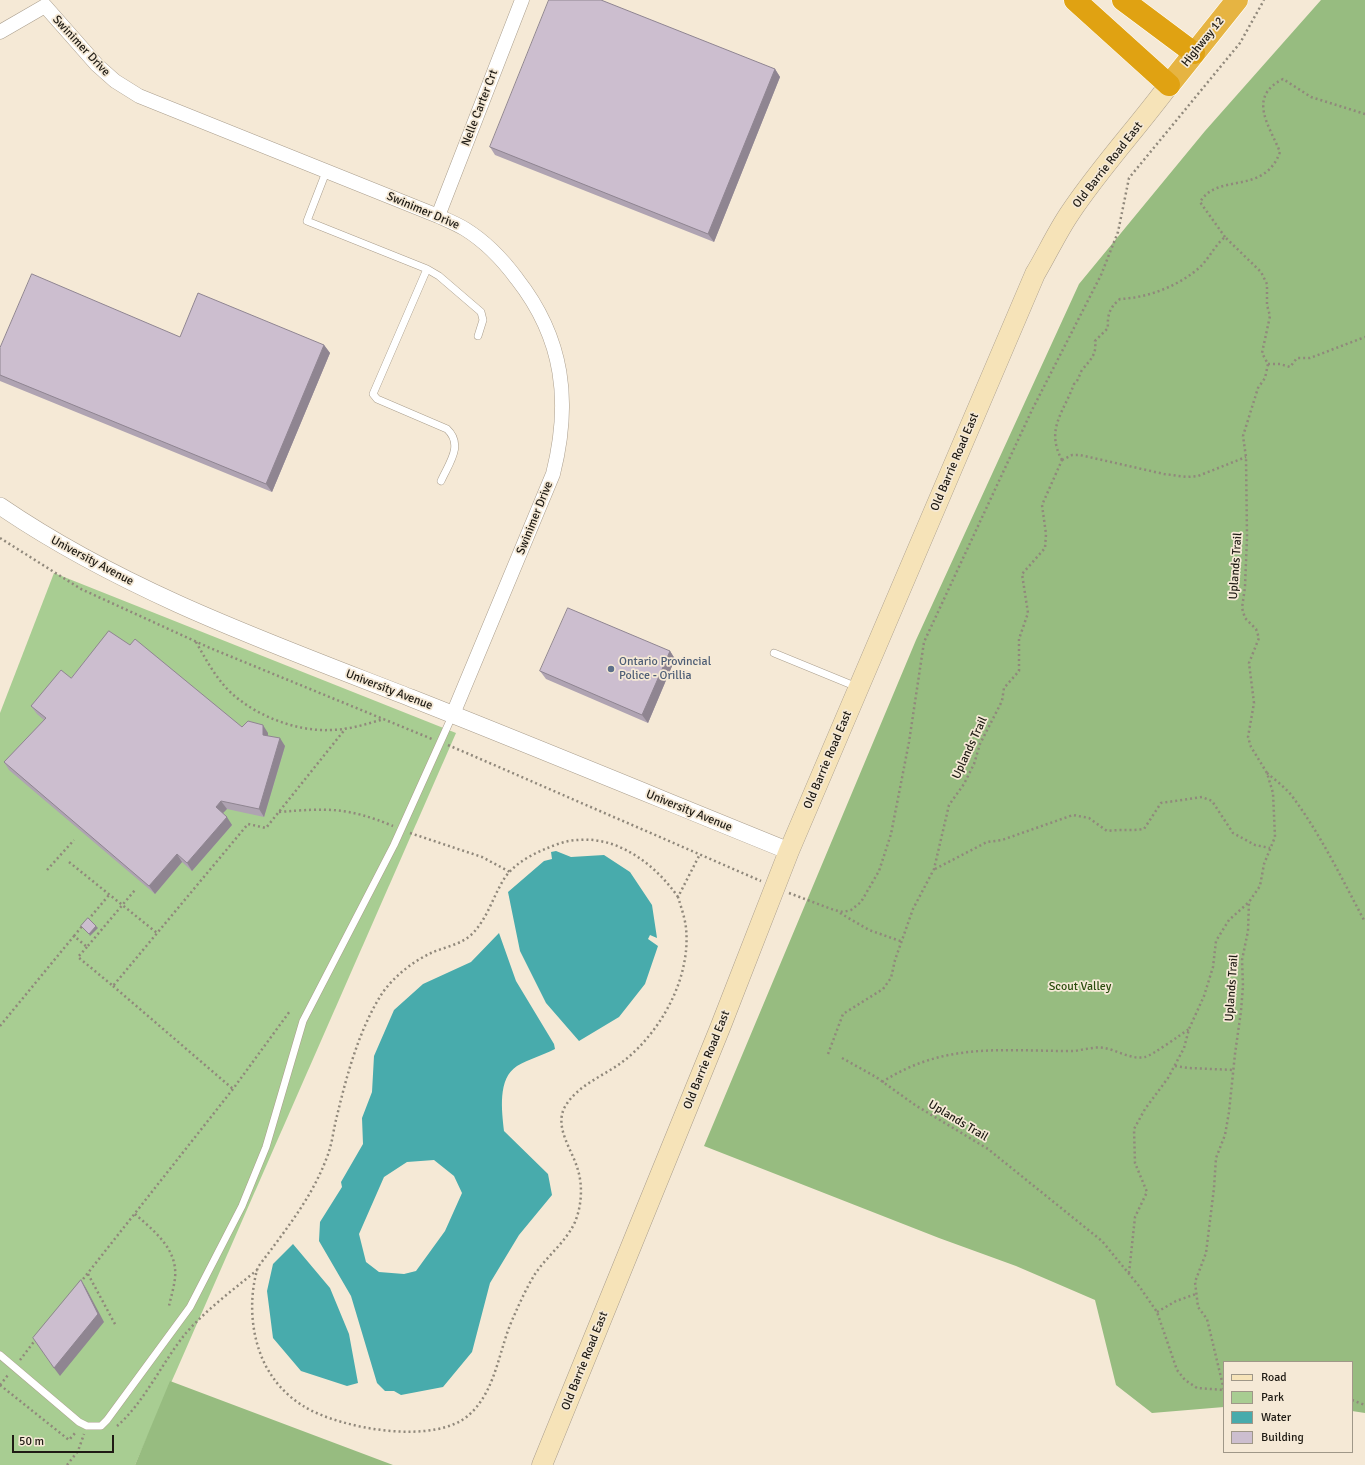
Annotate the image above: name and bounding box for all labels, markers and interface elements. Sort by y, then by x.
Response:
street label: Swinimer Drive [49,13,113,79]
street label: Highway 12 [1179,14,1227,70]
street label: Nelle Carter Crt [459,68,501,148]
street label: Old Barrie Road East [1070,119,1146,211]
street label: Swinimer Drive [384,189,462,233]
street label: Old Barrie Road East [928,411,982,513]
street label: Swinimer Drive [514,479,556,557]
street label: Uplands Trail [1226,532,1246,600]
street label: University Avenue [48,533,136,589]
place label: Ontario Provincial Police - Orillia [619,655,711,683]
marker: Ontario Provincial Police - Orillia [606,664,616,674]
street label: University Avenue [344,667,434,713]
street label: Old Barrie Road East [801,709,855,811]
street label: Uplands Trail [949,714,991,782]
street label: University Avenue [644,787,734,835]
street label: Uplands Trail [1222,954,1242,1022]
park label: Scout Valley [1049,980,1111,994]
street label: Old Barrie Road East [681,1009,733,1111]
street label: Uplands Trail [925,1097,991,1145]
street label: Old Barrie Road East [559,1310,611,1412]
legend [1223,1361,1353,1453]
text: Road [1261,1370,1287,1385]
text: Park [1261,1390,1284,1405]
text: Water [1261,1410,1291,1425]
scale bar [14,1427,116,1453]
text: Building [1261,1430,1304,1445]
text: 50 m [19,1434,44,1449]

